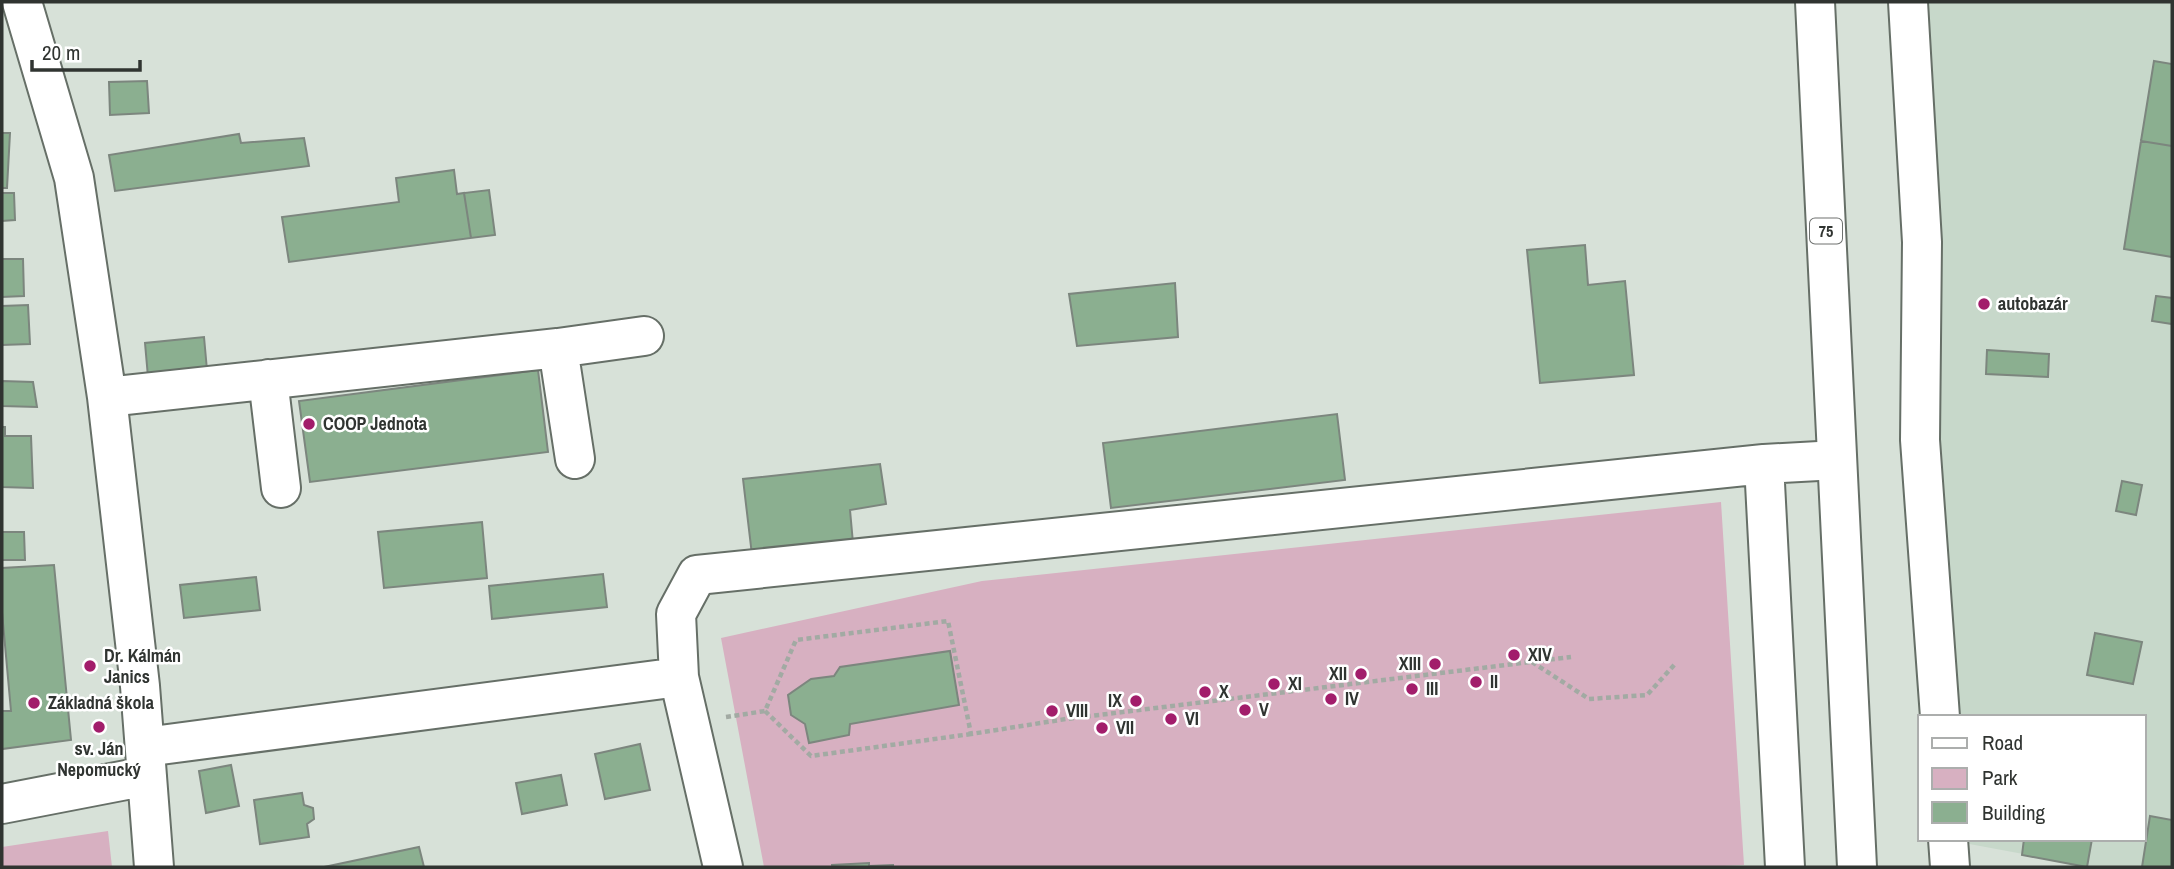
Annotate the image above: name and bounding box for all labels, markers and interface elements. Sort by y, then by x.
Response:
scale bar [32,28,140,72]
text: 20 m [42,38,80,67]
road number: 75 [1810,218,1842,244]
place label: autobazár [1998,291,2068,316]
marker: autobazár [1976,296,1992,312]
place label: COOP Jednota [323,411,428,436]
marker: COOP Jednota [301,416,317,432]
place label: XIV [1528,642,1552,667]
place label: Dr. Kálmán Janics [104,643,181,689]
marker: XIV [1506,647,1522,663]
place label: XIII [1399,651,1421,676]
marker: XIII [1427,656,1443,672]
marker: Dr. Kálmán Janics [82,658,98,674]
place label: XII [1329,661,1347,686]
marker: XII [1353,666,1369,682]
place label: II [1490,669,1498,694]
place label: XI [1288,671,1302,696]
marker: II [1468,674,1484,690]
marker: XI [1266,676,1282,692]
place label: III [1426,676,1438,701]
place label: X [1219,679,1229,704]
marker: III [1404,681,1420,697]
marker: X [1197,684,1213,700]
place label: IV [1345,686,1359,711]
place label: IX [1108,688,1122,713]
place label: Základná škola [48,690,155,715]
marker: IV [1323,691,1339,707]
marker: IX [1128,693,1144,709]
marker: Základná škola [26,695,42,711]
place label: V [1259,697,1269,722]
place label: VIII [1066,698,1088,723]
marker: V [1237,702,1253,718]
marker: VIII [1044,703,1060,719]
place label: VI [1185,706,1199,731]
marker: VI [1163,711,1179,727]
place label: VII [1116,715,1134,740]
legend [1918,715,2146,841]
marker: sv. Ján Nepomucký [91,719,107,735]
marker: VII [1094,720,1110,736]
text: Road [1982,728,2023,757]
place label: sv. Ján Nepomucký [57,736,142,782]
text: Park [1982,763,2018,792]
text: Building [1982,798,2046,827]

